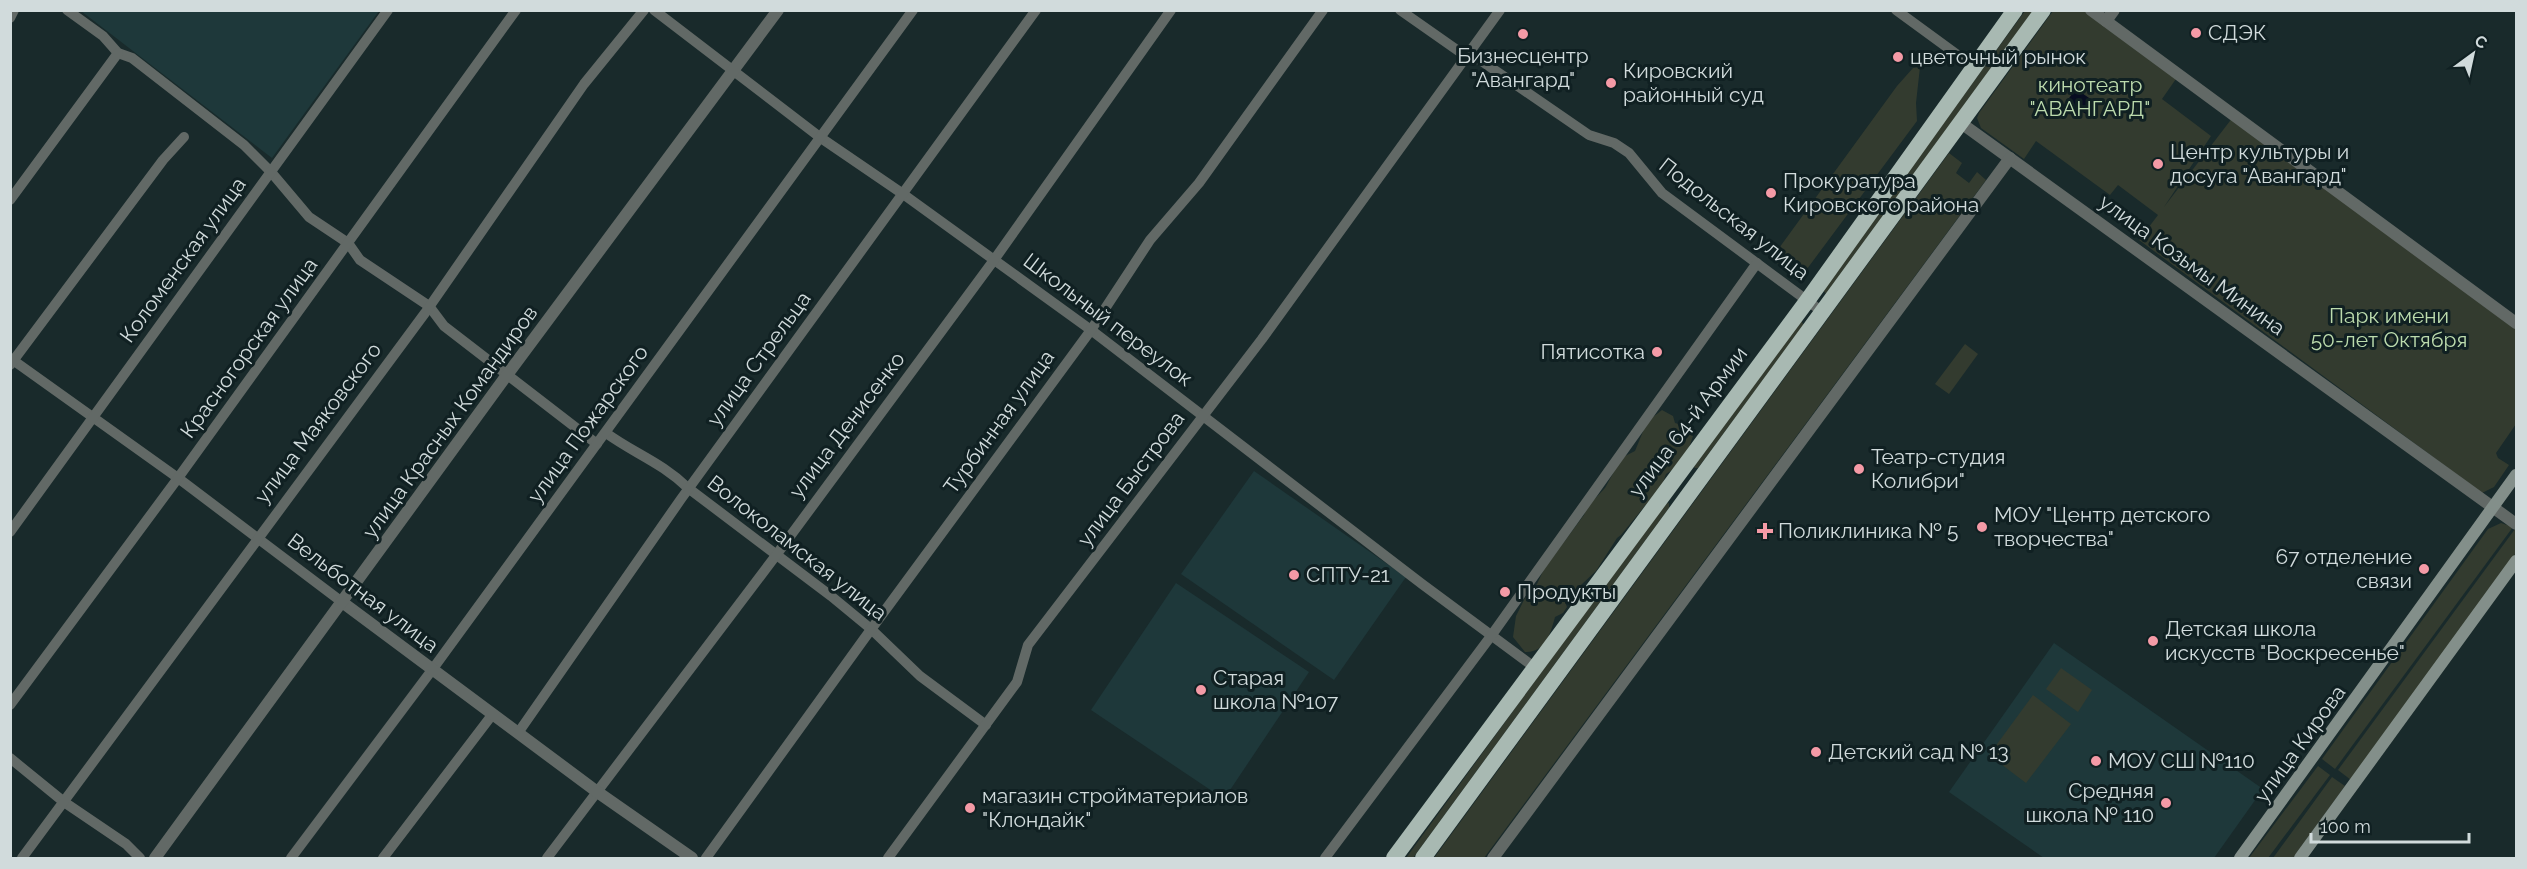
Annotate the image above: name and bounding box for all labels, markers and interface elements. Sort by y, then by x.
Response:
place label: СДЭК [2208,20,2266,45]
north arrow [2443,24,2503,84]
marker: СДЭК [2189,26,2203,40]
marker: Бизнесцентр "Авангард" [1516,27,1530,41]
text: С [2471,31,2491,53]
place label: Бизнесцентр "Авангард" [1457,43,1589,92]
place label: цветочный рынок [1910,44,2086,69]
marker: цветочный рынок [1891,50,1905,64]
place label: Кировский районный суд [1623,58,1764,107]
park label: кинотеатр "АВАНГАРД" [2030,72,2150,121]
marker: Кировский районный суд [1604,76,1618,90]
place label: Центр культуры и досуга "Авангард" [2170,139,2349,188]
street label: Подольская улица [1654,152,1814,285]
marker: Центр культуры и досуга "Авангард" [2151,157,2165,171]
place label: Прокуратура Кировского района [1783,168,1979,217]
street label: Коломенская улица [114,172,251,347]
marker: Прокуратура Кировского района [1764,186,1778,200]
street label: улица Козьмы Минина [2095,189,2290,340]
street label: Школьный переулок [1019,248,1198,391]
street label: Красногорская улица [175,253,322,443]
street label: улица Стрельца [701,287,816,431]
street label: улица Красных Командиров [357,301,542,543]
park label: Парк имени 50-лет Октября [2311,303,2467,352]
street label: улица Маяковского [249,337,386,508]
place label: Пятисотка [1540,339,1645,364]
street label: улица Пожарского [522,340,653,507]
street label: улица 64-й Армии [1623,342,1752,502]
street label: Турбинная улица [938,345,1059,499]
marker: Пятисотка [1650,345,1664,359]
street label: улица Денисенко [784,347,910,503]
street label: улица Быстрова [1072,406,1189,551]
place label: Театр-студия Колибри" [1871,444,2005,493]
marker: Театр-студия Колибри" [1852,462,1866,476]
street label: Волоколамская улица [703,470,892,625]
place label: МОУ "Центр детского творчества" [1994,502,2210,551]
place label: Поликлиника № 5 [1778,518,1958,543]
marker: МОУ "Центр детского творчества" [1975,520,1989,534]
marker: Поликлиника № 5 [1756,522,1774,540]
street label: Вельботная улица [283,528,444,658]
place label: 67 отделение связи [2275,544,2412,593]
place label: СПТУ-21 [1306,562,1390,587]
marker: 67 отделение связи [2417,562,2431,576]
marker: СПТУ-21 [1287,568,1301,582]
place label: Продукты [1517,579,1616,604]
marker: Продукты [1498,585,1512,599]
place label: Детская школа искусств "Воскресенье" [2165,616,2405,665]
marker: Детская школа искусств "Воскресенье" [2146,634,2160,648]
place label: Старая школа №107 [1213,665,1339,714]
street label: улица Кирова [2249,680,2350,807]
marker: Старая школа №107 [1194,683,1208,697]
place label: Детский сад № 13 [1828,739,2009,764]
marker: Детский сад № 13 [1809,745,1823,759]
place label: МОУ СШ №110 [2108,748,2255,773]
marker: МОУ СШ №110 [2089,754,2103,768]
place label: Средняя школа № 110 [2026,778,2154,827]
place label: магазин стройматериалов "Клондайк" [982,783,1248,832]
marker: Средняя школа № 110 [2159,796,2173,810]
marker: магазин стройматериалов "Клондайк" [963,801,977,815]
scale bar [2311,806,2468,844]
text: 100 m [2320,816,2371,837]

